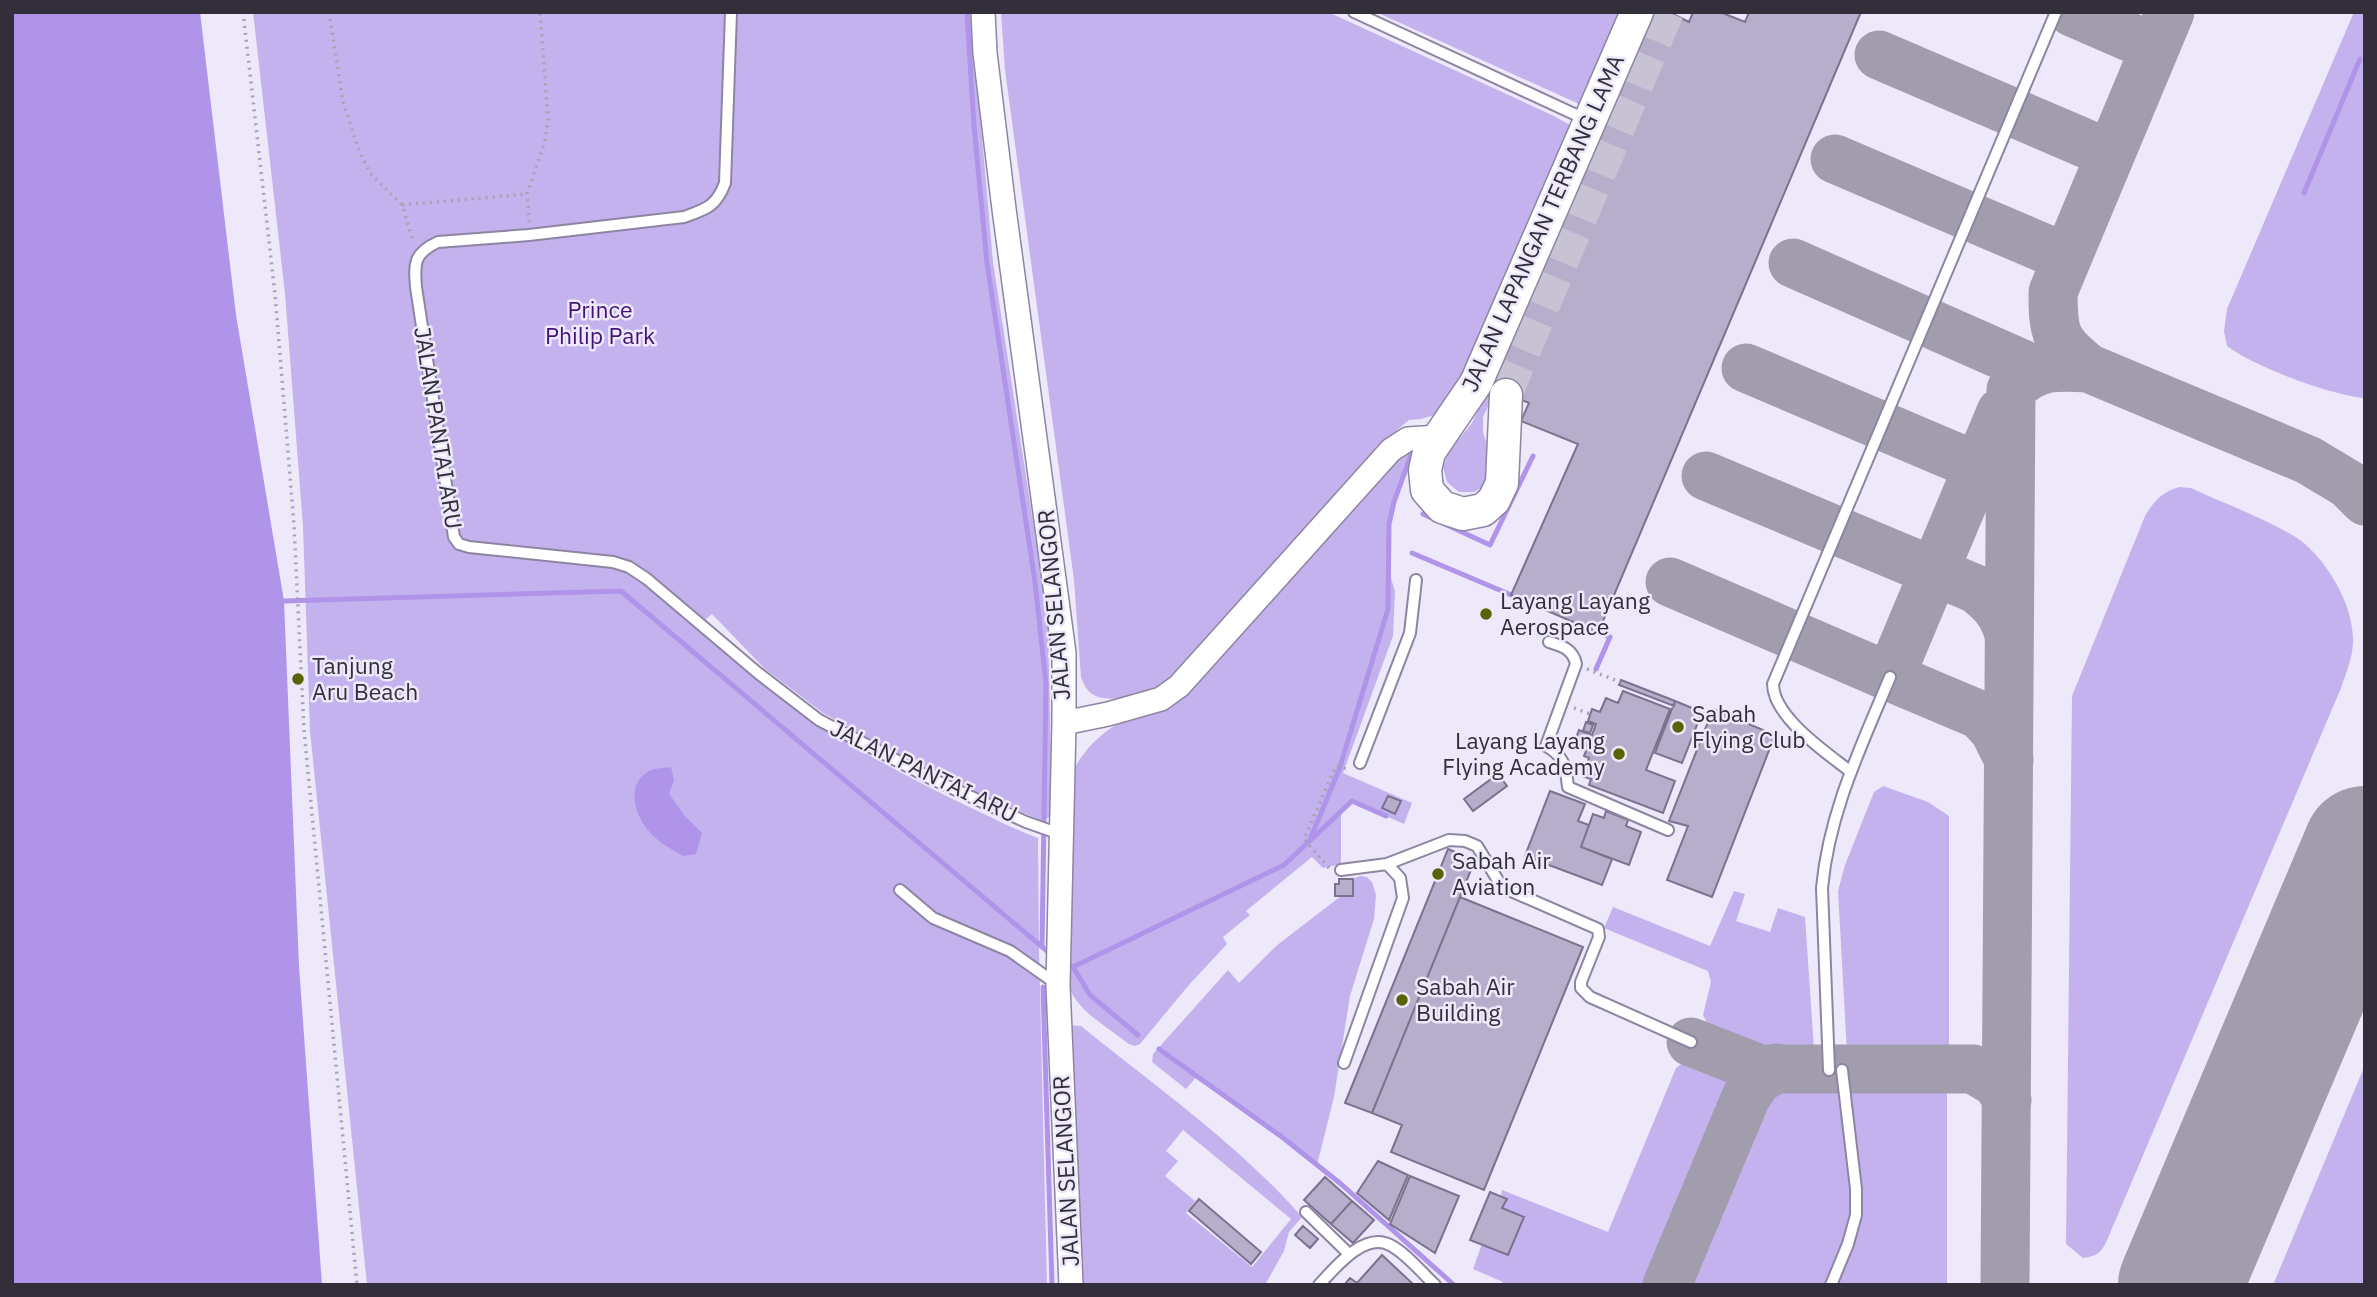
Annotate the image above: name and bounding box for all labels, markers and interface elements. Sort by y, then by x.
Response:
street label: JALAN LAPANGAN TERBANG LAMA [1454,49,1630,396]
park label: Prince Philip Park [545,294,655,350]
street label: JALAN PANTAI ARU [408,325,470,531]
street label: JALAN SELANGOR [1030,508,1076,702]
place label: Layang Layang Aerospace [1500,585,1650,641]
marker: Layang Layang Aerospace [1478,606,1494,622]
place label: Tanjung Aru Beach [312,650,418,706]
marker: Tanjung Aru Beach [290,671,306,687]
place label: Sabah Flying Club [1692,698,1806,754]
street label: JALAN PANTAI ARU [826,712,1023,828]
marker: Sabah Flying Club [1670,719,1686,735]
place label: Layang Layang Flying Academy [1442,725,1606,781]
marker: Layang Layang Flying Academy [1611,746,1627,762]
place label: Sabah Air Aviation [1452,845,1551,901]
marker: Sabah Air Aviation [1430,866,1446,882]
place label: Sabah Air Building [1416,971,1515,1027]
marker: Sabah Air Building [1394,992,1410,1008]
street label: JALAN SELANGOR [1045,1075,1085,1267]

